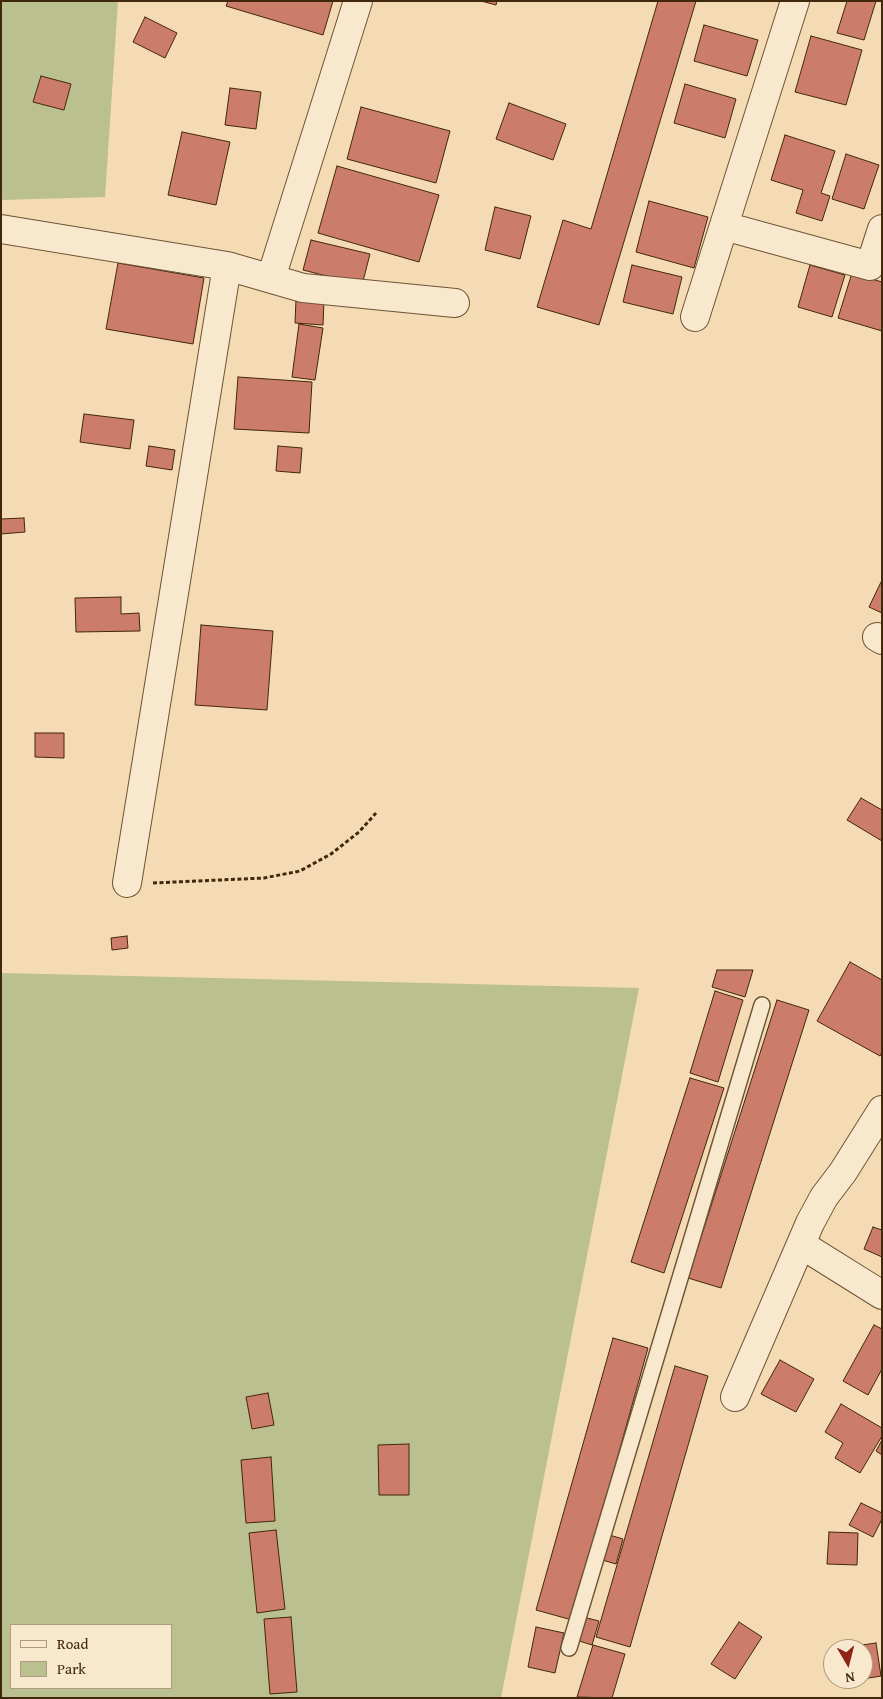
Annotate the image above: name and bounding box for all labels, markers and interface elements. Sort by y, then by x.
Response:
legend [10,1624,172,1689]
text: Road [57,1633,88,1654]
north arrow [823,1639,873,1689]
text: Park [57,1658,86,1679]
text: N [844,1667,856,1688]

